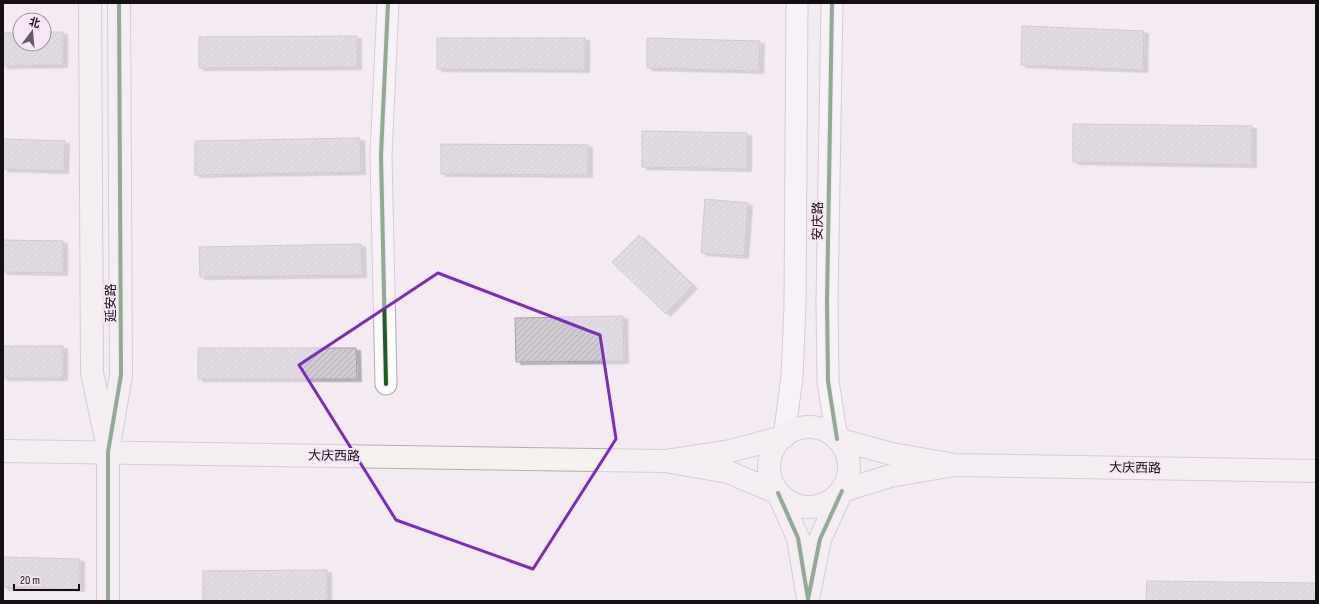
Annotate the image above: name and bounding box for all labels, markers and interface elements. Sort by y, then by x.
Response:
north arrow [12,12,52,52]
text: 北 [28,15,42,31]
street label: 安庆路 [810,201,826,241]
street label: 延安路 [103,283,119,323]
street label: 大庆西路 [308,448,360,464]
street label: 大庆西路 [1109,460,1161,476]
scale bar [14,566,79,592]
text: 20 m [20,573,40,588]

